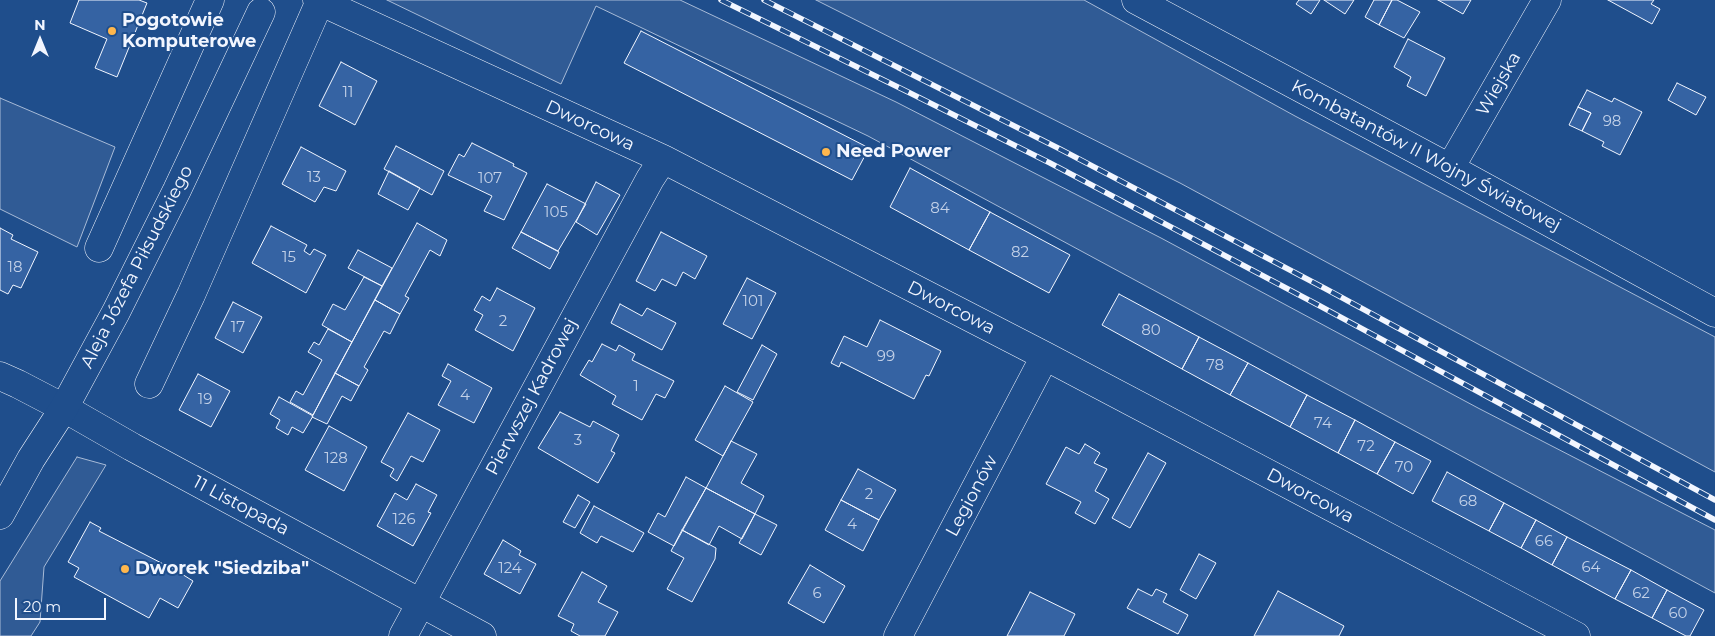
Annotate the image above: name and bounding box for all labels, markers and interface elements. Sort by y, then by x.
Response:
place label: Pogotowie Komputerowe [122,10,256,52]
north arrow [15,15,65,65]
text: N [34,16,46,34]
marker: Pogotowie Komputerowe [106,25,118,37]
street label: Wiejska [1472,48,1526,120]
street label: Kombatantów II Wojny Światowej [1288,76,1564,236]
house number: 11 [343,84,353,102]
street label: Dworcowa [542,96,638,156]
house number: 98 [1603,113,1621,131]
place label: Need Power [836,141,951,163]
marker: Need Power [820,146,832,158]
street label: Aleja Józefa Piłsudskiego [76,162,198,372]
house number: 13 [307,169,321,187]
house number: 107 [478,170,502,188]
house number: 84 [930,200,950,218]
house number: 105 [544,204,568,222]
house number: 82 [1011,244,1029,262]
house number: 15 [282,249,296,267]
house number: 18 [8,259,22,277]
street label: Dworcowa [903,277,999,339]
house number: 101 [743,293,763,311]
house number: 2 [499,313,507,331]
street label: Pierwszej Kadrowej [481,315,583,479]
house number: 17 [231,319,245,337]
house number: 80 [1141,322,1161,340]
house number: 99 [877,348,895,366]
house number: 78 [1206,357,1224,375]
house number: 1 [633,378,639,396]
house number: 4 [460,387,470,405]
house number: 19 [198,391,212,409]
house number: 74 [1314,415,1332,433]
house number: 3 [574,432,582,450]
house number: 72 [1357,438,1375,456]
house number: 128 [324,450,348,468]
street label: Legionów [942,452,1002,540]
house number: 70 [1395,459,1413,477]
street label: Dworcowa [1263,464,1357,528]
street label: 11 Listopada [189,472,293,540]
house number: 2 [865,486,873,504]
house number: 68 [1459,493,1477,511]
house number: 126 [392,511,416,529]
house number: 4 [847,516,857,534]
house number: 66 [1535,533,1553,551]
place label: Dworek "Siedziba" [135,558,309,580]
house number: 64 [1581,559,1601,577]
house number: 124 [498,560,522,578]
marker: Dworek "Siedziba" [119,563,131,575]
house number: 6 [812,585,822,603]
house number: 62 [1632,585,1650,603]
scale bar [18,588,109,620]
text: 20 m [23,597,61,616]
house number: 60 [1668,605,1688,623]

